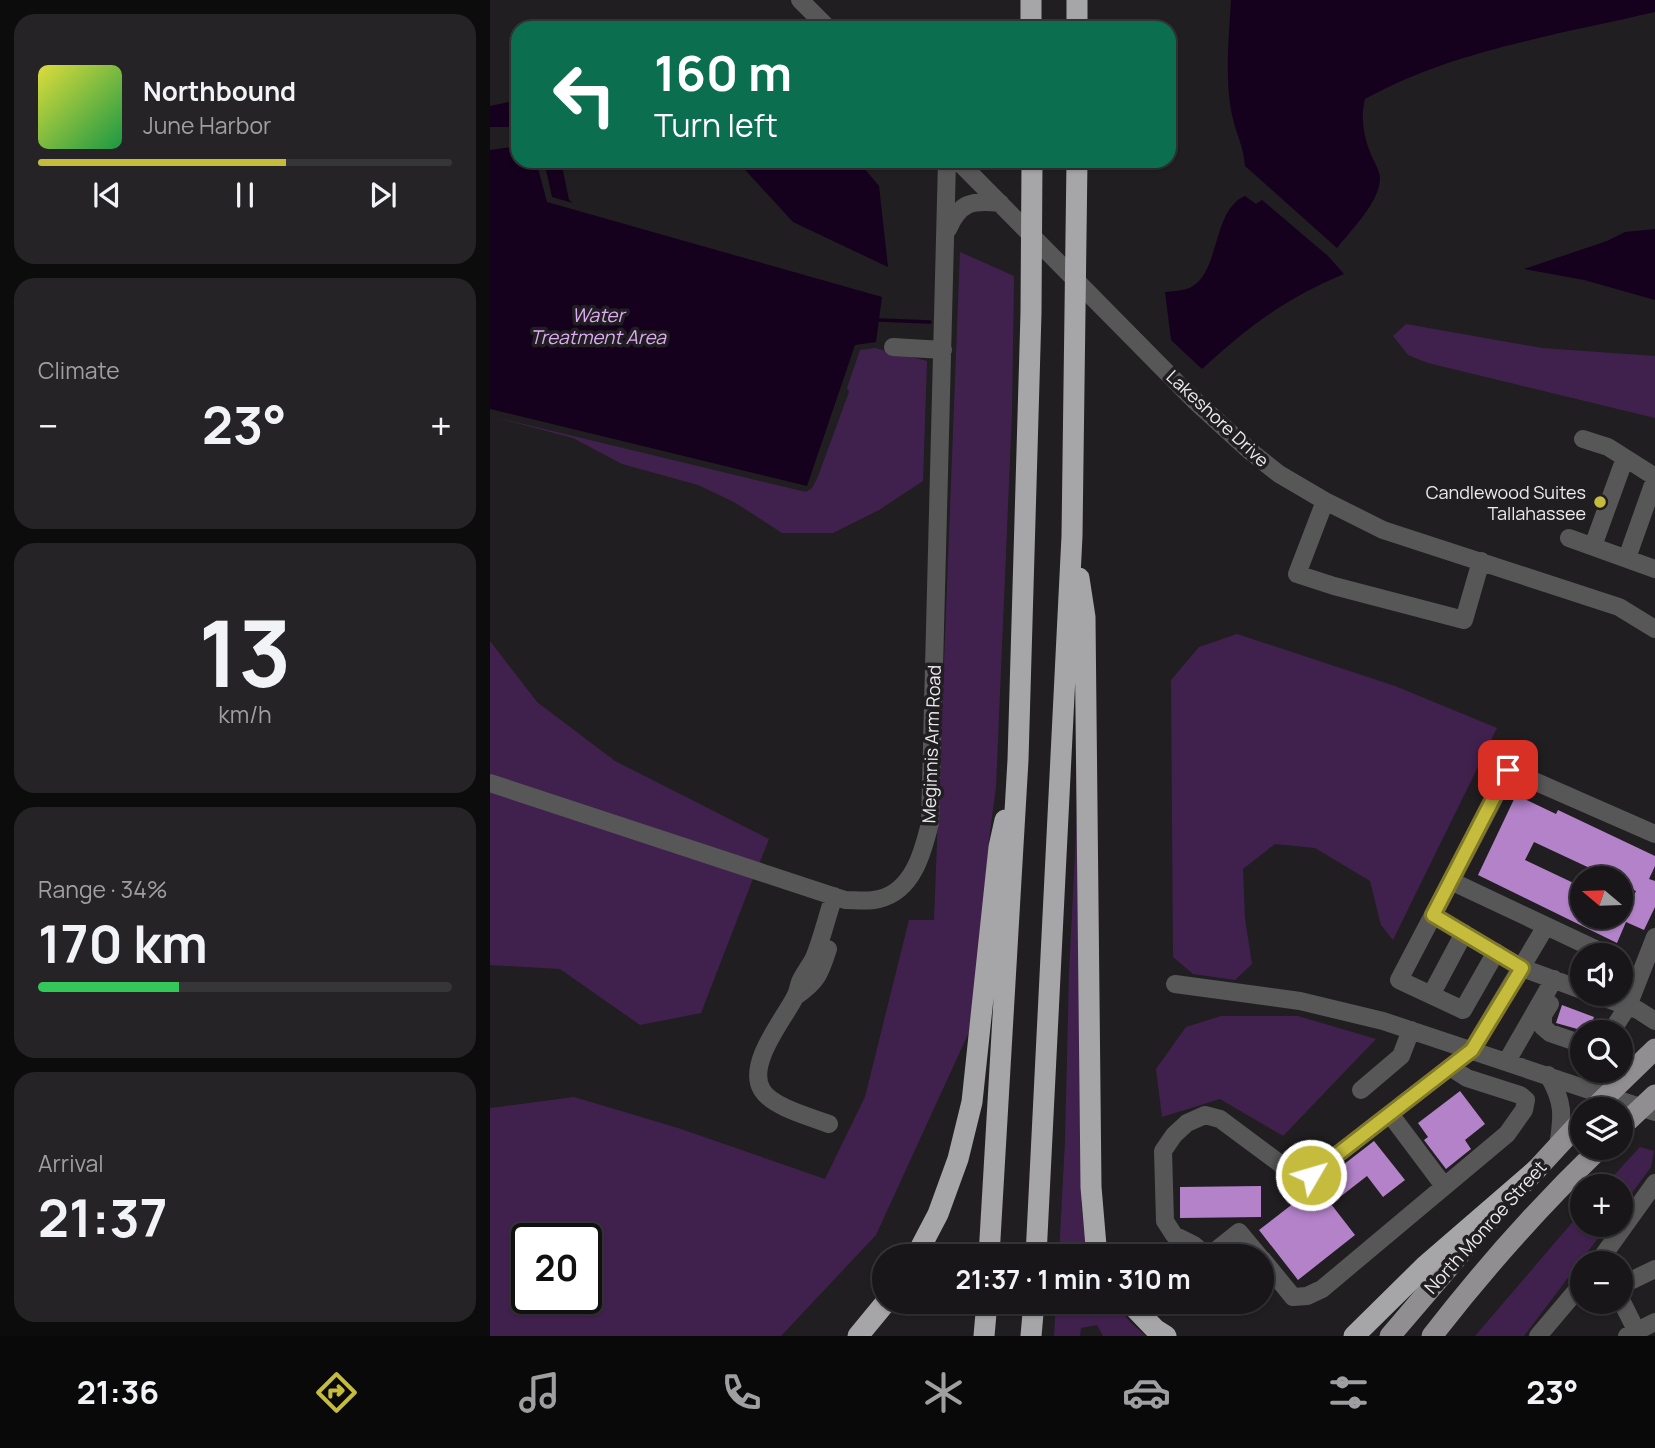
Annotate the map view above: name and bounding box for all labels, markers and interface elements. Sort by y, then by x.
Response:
text: 160 m [654,39,792,106]
icon: left [539,49,630,140]
text: Northbound [143,73,296,109]
text: Turn left [654,103,778,147]
text: June Harbor [143,109,271,141]
icon: previous [88,176,126,214]
icon: pause [226,176,264,214]
icon: next [364,176,402,214]
water label: Water Treatment Area [530,302,667,350]
text: Climate [38,354,120,386]
street label: Lakeshore Drive [1162,364,1274,472]
text: 23° [202,389,287,460]
text: − [38,399,59,451]
text: + [430,399,452,451]
place label: Candlewood Suites Tallahassee [1426,480,1586,525]
marker: Candlewood Suites Tallahassee [1592,494,1608,510]
text: 13 [199,590,291,714]
street label: Meginnis Arm Road [916,664,946,824]
text: km/h [218,698,272,730]
pin [1478,740,1538,800]
icon: arrive [1489,751,1527,789]
north arrow [1570,866,1633,929]
map controls [1570,866,1633,1314]
text: Range · 34% [38,873,167,905]
text: 170 km [38,908,208,979]
button: sound [1570,943,1633,1006]
button: search [1570,1020,1633,1083]
button: layers [1570,1097,1633,1160]
position arrow [1274,1138,1348,1212]
text: Arrival [38,1147,104,1179]
street label: North Monroe Street [1419,1155,1551,1299]
button: + [1570,1174,1633,1237]
text: 21:37 [38,1182,168,1253]
speed limit sign: 20 [511,1223,602,1314]
button: − [1570,1251,1633,1314]
text: 21:37 · 1 min · 310 m [955,1261,1191,1297]
icon: directions [312,1368,361,1417]
icon: music [515,1368,564,1417]
icon: phone [717,1368,766,1417]
icon: climate [919,1368,968,1417]
icon: car [1122,1368,1171,1417]
icon: filters [1324,1368,1373,1417]
text: 21:36 [77,1370,159,1414]
text: 23° [1526,1370,1578,1414]

